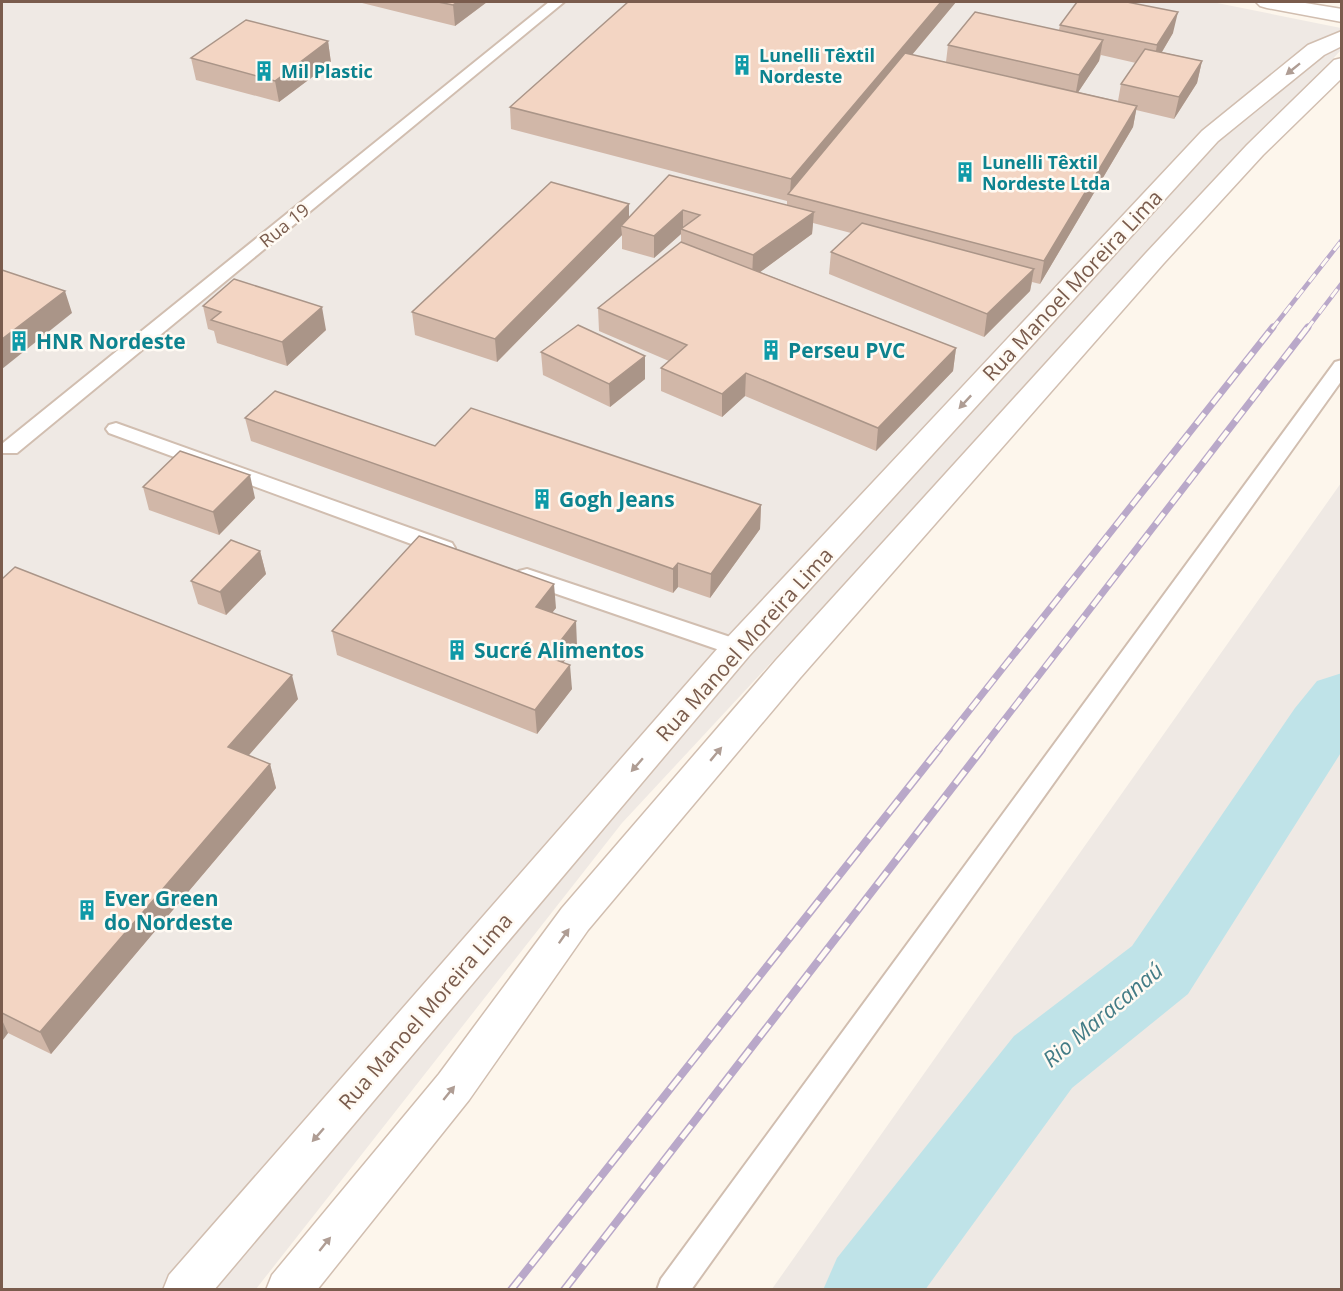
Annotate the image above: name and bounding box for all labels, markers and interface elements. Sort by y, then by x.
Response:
place label: Lunelli Têxtil Nordeste [759,43,875,88]
building icon: Lunelli Têxtil Nordeste [730,53,754,77]
building icon: Mil Plastic [252,59,276,83]
place label: Mil Plastic [281,59,373,83]
one-way arrow [1286,62,1301,75]
place label: Lunelli Têxtil Nordeste Ltda [982,150,1110,195]
building icon: Lunelli Têxtil Nordeste Ltda [953,160,977,184]
street label: Rua Manoel Moreira Lima [976,183,1168,387]
street label: Rua 19 [254,198,314,252]
place label: HNR Nordeste [36,327,186,355]
building icon: HNR Nordeste [7,329,31,353]
place label: Perseu PVC [788,336,905,364]
building icon: Perseu PVC [759,338,783,362]
one-way arrow [959,394,972,409]
place label: Gogh Jeans [559,485,675,513]
building icon: Gogh Jeans [530,487,554,511]
street label: Rua Manoel Moreira Lima [649,541,839,747]
place label: Sucré Alimentos [474,636,644,664]
building icon: Sucré Alimentos [445,638,469,662]
one-way arrow [709,747,722,762]
one-way arrow [631,757,644,772]
place label: Ever Green do Nordeste [104,884,233,936]
building icon: Ever Green do Nordeste [75,898,99,922]
street label: Rua Manoel Moreira Lima [332,907,518,1115]
one-way arrow [558,928,570,944]
water label: Rio Maracanaú [1036,955,1169,1073]
one-way arrow [442,1085,455,1101]
one-way arrow [312,1127,325,1142]
one-way arrow [318,1237,331,1252]

